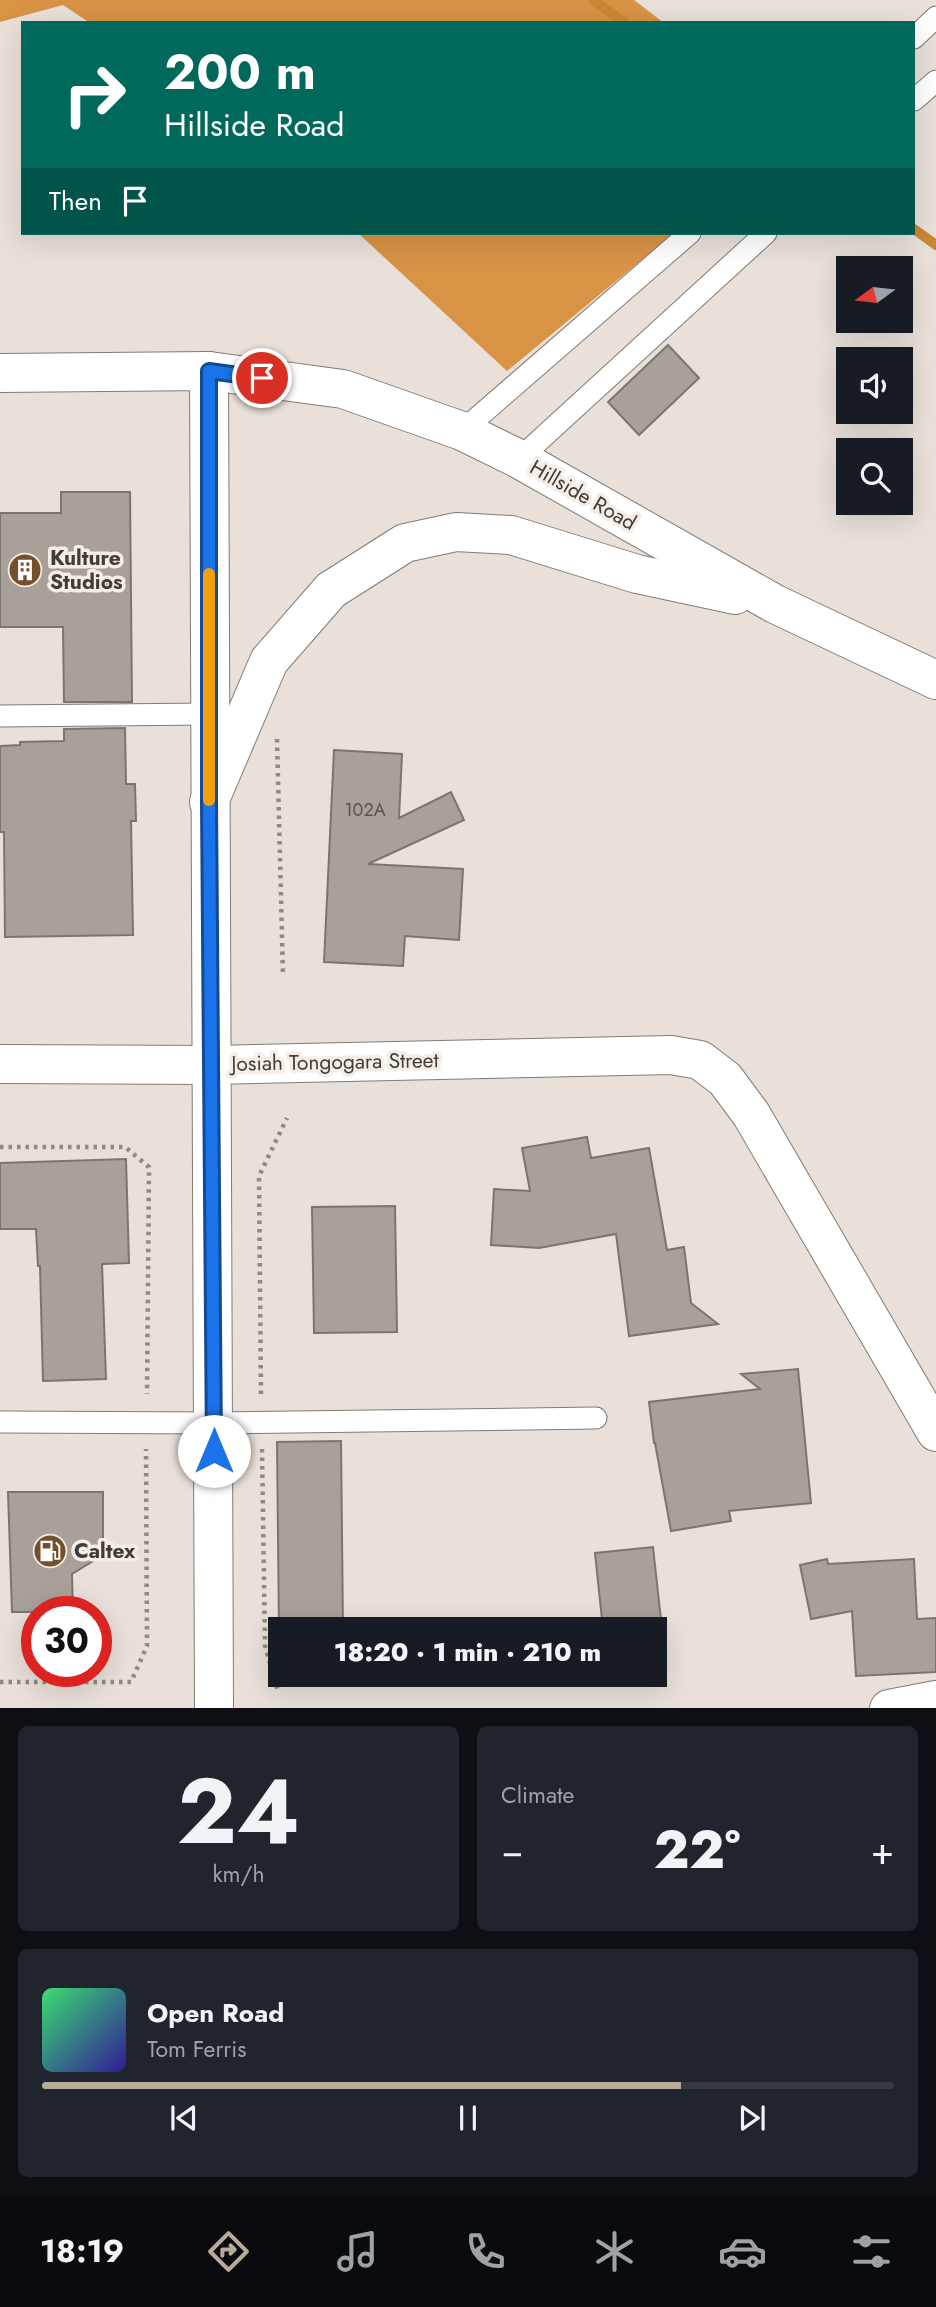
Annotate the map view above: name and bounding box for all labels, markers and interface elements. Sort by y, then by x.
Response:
text: 200 m [164,37,316,107]
icon: right [49,49,140,140]
text: Hillside Road [164,102,344,148]
text: Then [49,182,102,220]
icon: arrive [116,182,154,220]
north arrow [836,256,914,332]
map controls [836,256,913,515]
button: sound [836,347,913,424]
pin [232,348,292,408]
icon: arrive [243,359,281,397]
button: search [836,438,913,515]
street label: Hillside Road [524,452,642,538]
place label: Kulture Studios [50,543,123,597]
building icon: Kulture Studios [6,551,44,589]
house number: 102A [344,797,386,823]
street label: Josiah Tongogara Street [228,1045,439,1079]
position arrow [177,1414,251,1488]
fuel station icon: Caltex [31,1532,69,1570]
place label: Caltex [74,1536,136,1566]
speed limit sign: 30 [21,1596,112,1687]
text: 18:20 · 1 min · 210 m [334,1633,601,1671]
text: 24 [177,1746,300,1877]
text: Climate [501,1778,574,1812]
text: 22° [654,1812,740,1888]
text: − [501,1823,523,1878]
text: + [871,1823,894,1878]
text: km/h [213,1857,264,1891]
text: Open Road [147,1994,284,2032]
text: Tom Ferris [147,2032,246,2066]
icon: previous [165,2099,203,2137]
icon: pause [449,2099,487,2137]
icon: next [733,2099,771,2137]
icon: directions [204,2227,253,2276]
icon: music [333,2227,382,2276]
icon: phone [461,2227,510,2276]
icon: climate [590,2227,639,2276]
icon: car [718,2227,767,2276]
icon: filters [847,2227,896,2276]
text: 18:19 [40,2228,124,2274]

